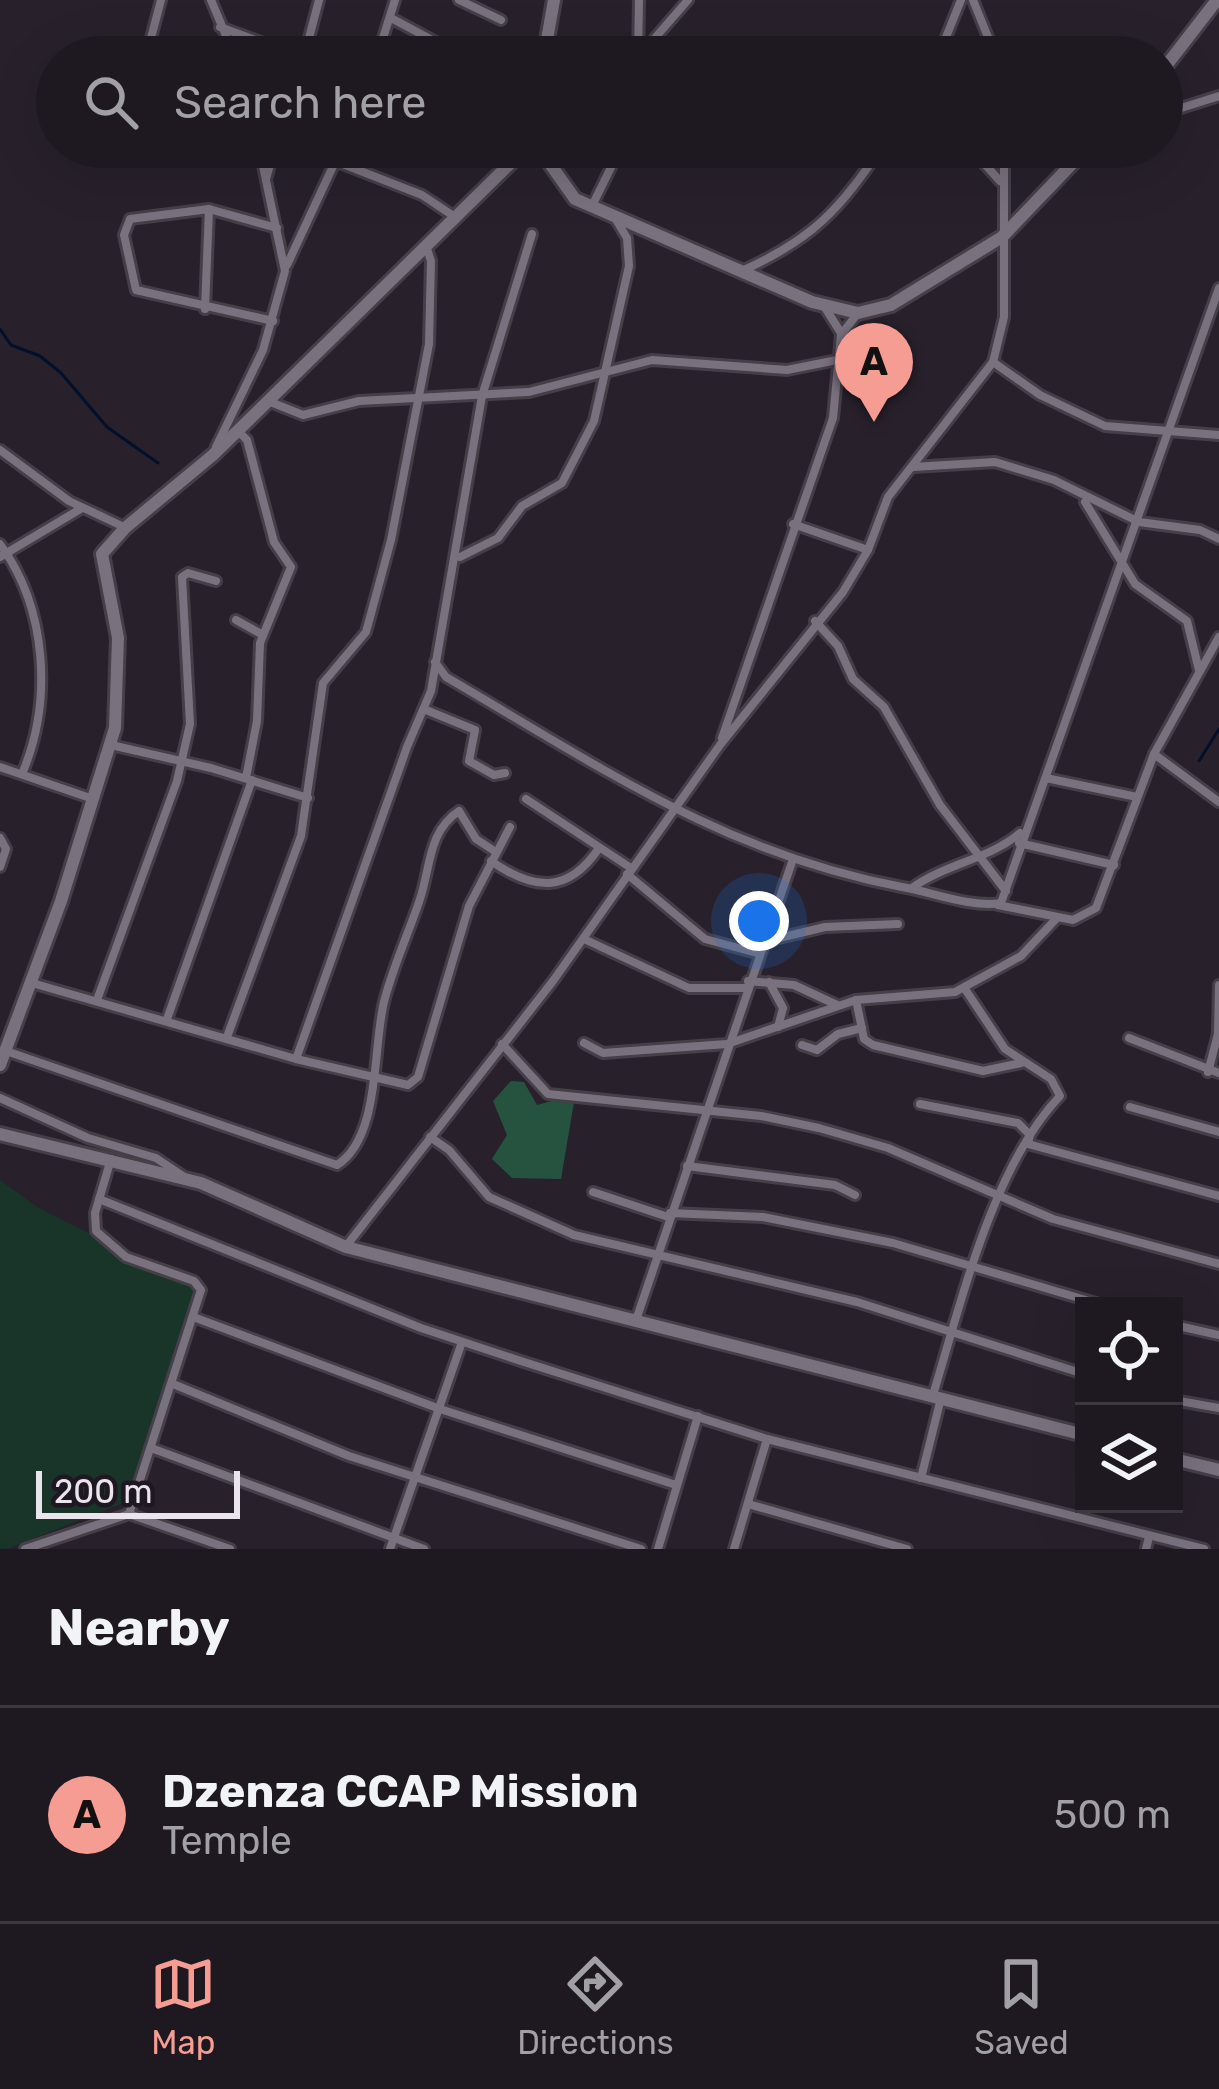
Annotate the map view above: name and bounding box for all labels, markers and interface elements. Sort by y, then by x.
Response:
search box [36,36,1183,168]
icon: search [78,69,144,135]
text: Search here [174,76,426,129]
pin: A [835,323,913,422]
your location [729,891,789,951]
map controls [1075,1297,1183,1513]
button: locate [1075,1297,1183,1405]
button: layers [1075,1405,1183,1513]
scale bar [36,1465,240,1518]
text: 200 m [54,1472,153,1511]
text: Nearby [48,1597,230,1658]
text: Dzenza CCAP Mission [162,1765,639,1818]
text: A [73,1792,101,1838]
text: 500 m [1054,1792,1171,1838]
text: Temple [162,1818,292,1864]
tab: Map [150,1951,216,2062]
tab: Directions [517,1951,674,2062]
tab: Saved [974,1951,1069,2062]

